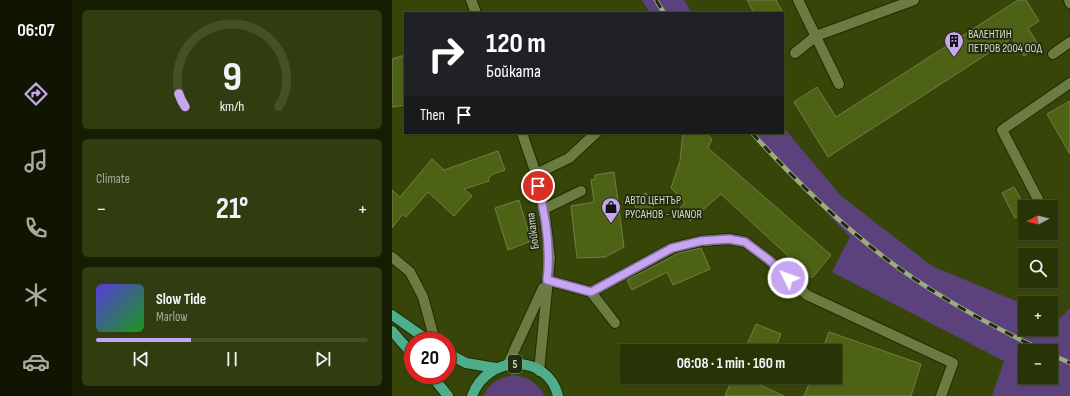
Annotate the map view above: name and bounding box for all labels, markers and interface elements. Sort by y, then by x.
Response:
text: 06:07 [17,20,55,41]
text: 120 m [486,27,546,60]
place label: ВАЛЕНТИН ПЕТРОВ 2004 ООД [968,27,1043,56]
icon: right [420,28,472,80]
building icon: ВАЛЕНТИН ПЕТРОВ 2004 ООД [943,30,965,58]
text: 9 [222,53,242,102]
text: Бойката [486,61,541,82]
icon: directions [22,80,50,108]
text: km/h [220,98,244,115]
icon: arrive [453,104,475,126]
text: Then [420,106,445,125]
icon: music [22,147,50,175]
pin [521,169,555,203]
text: Climate [96,171,130,187]
icon: arrive [527,175,549,197]
text: 21° [216,191,248,227]
place label: АВТО ЦЕНТЪР РУСАНОВ - VIANOR [624,193,703,222]
text: − [96,196,107,223]
text: + [357,196,368,223]
shop icon: АВТО ЦЕНТЪР РУСАНОВ - VIANOR [600,196,622,224]
north arrow [1018,200,1058,240]
map controls [1018,200,1058,384]
street label: Бойката [523,212,543,250]
icon: phone [22,214,50,242]
button: search [1018,248,1058,288]
position arrow [767,257,809,299]
icon: climate [22,281,50,309]
text: Slow Tide [156,290,206,309]
button: + [1018,296,1058,336]
text: Marlow [156,309,188,325]
speed limit sign: 20 [404,332,456,384]
button: − [1018,344,1058,384]
icon: car [22,348,50,376]
icon: previous [130,348,152,370]
icon: pause [221,348,243,370]
icon: next [312,348,334,370]
text: 06:08 · 1 min · 160 m [677,354,785,373]
road number: 5 [508,355,522,373]

